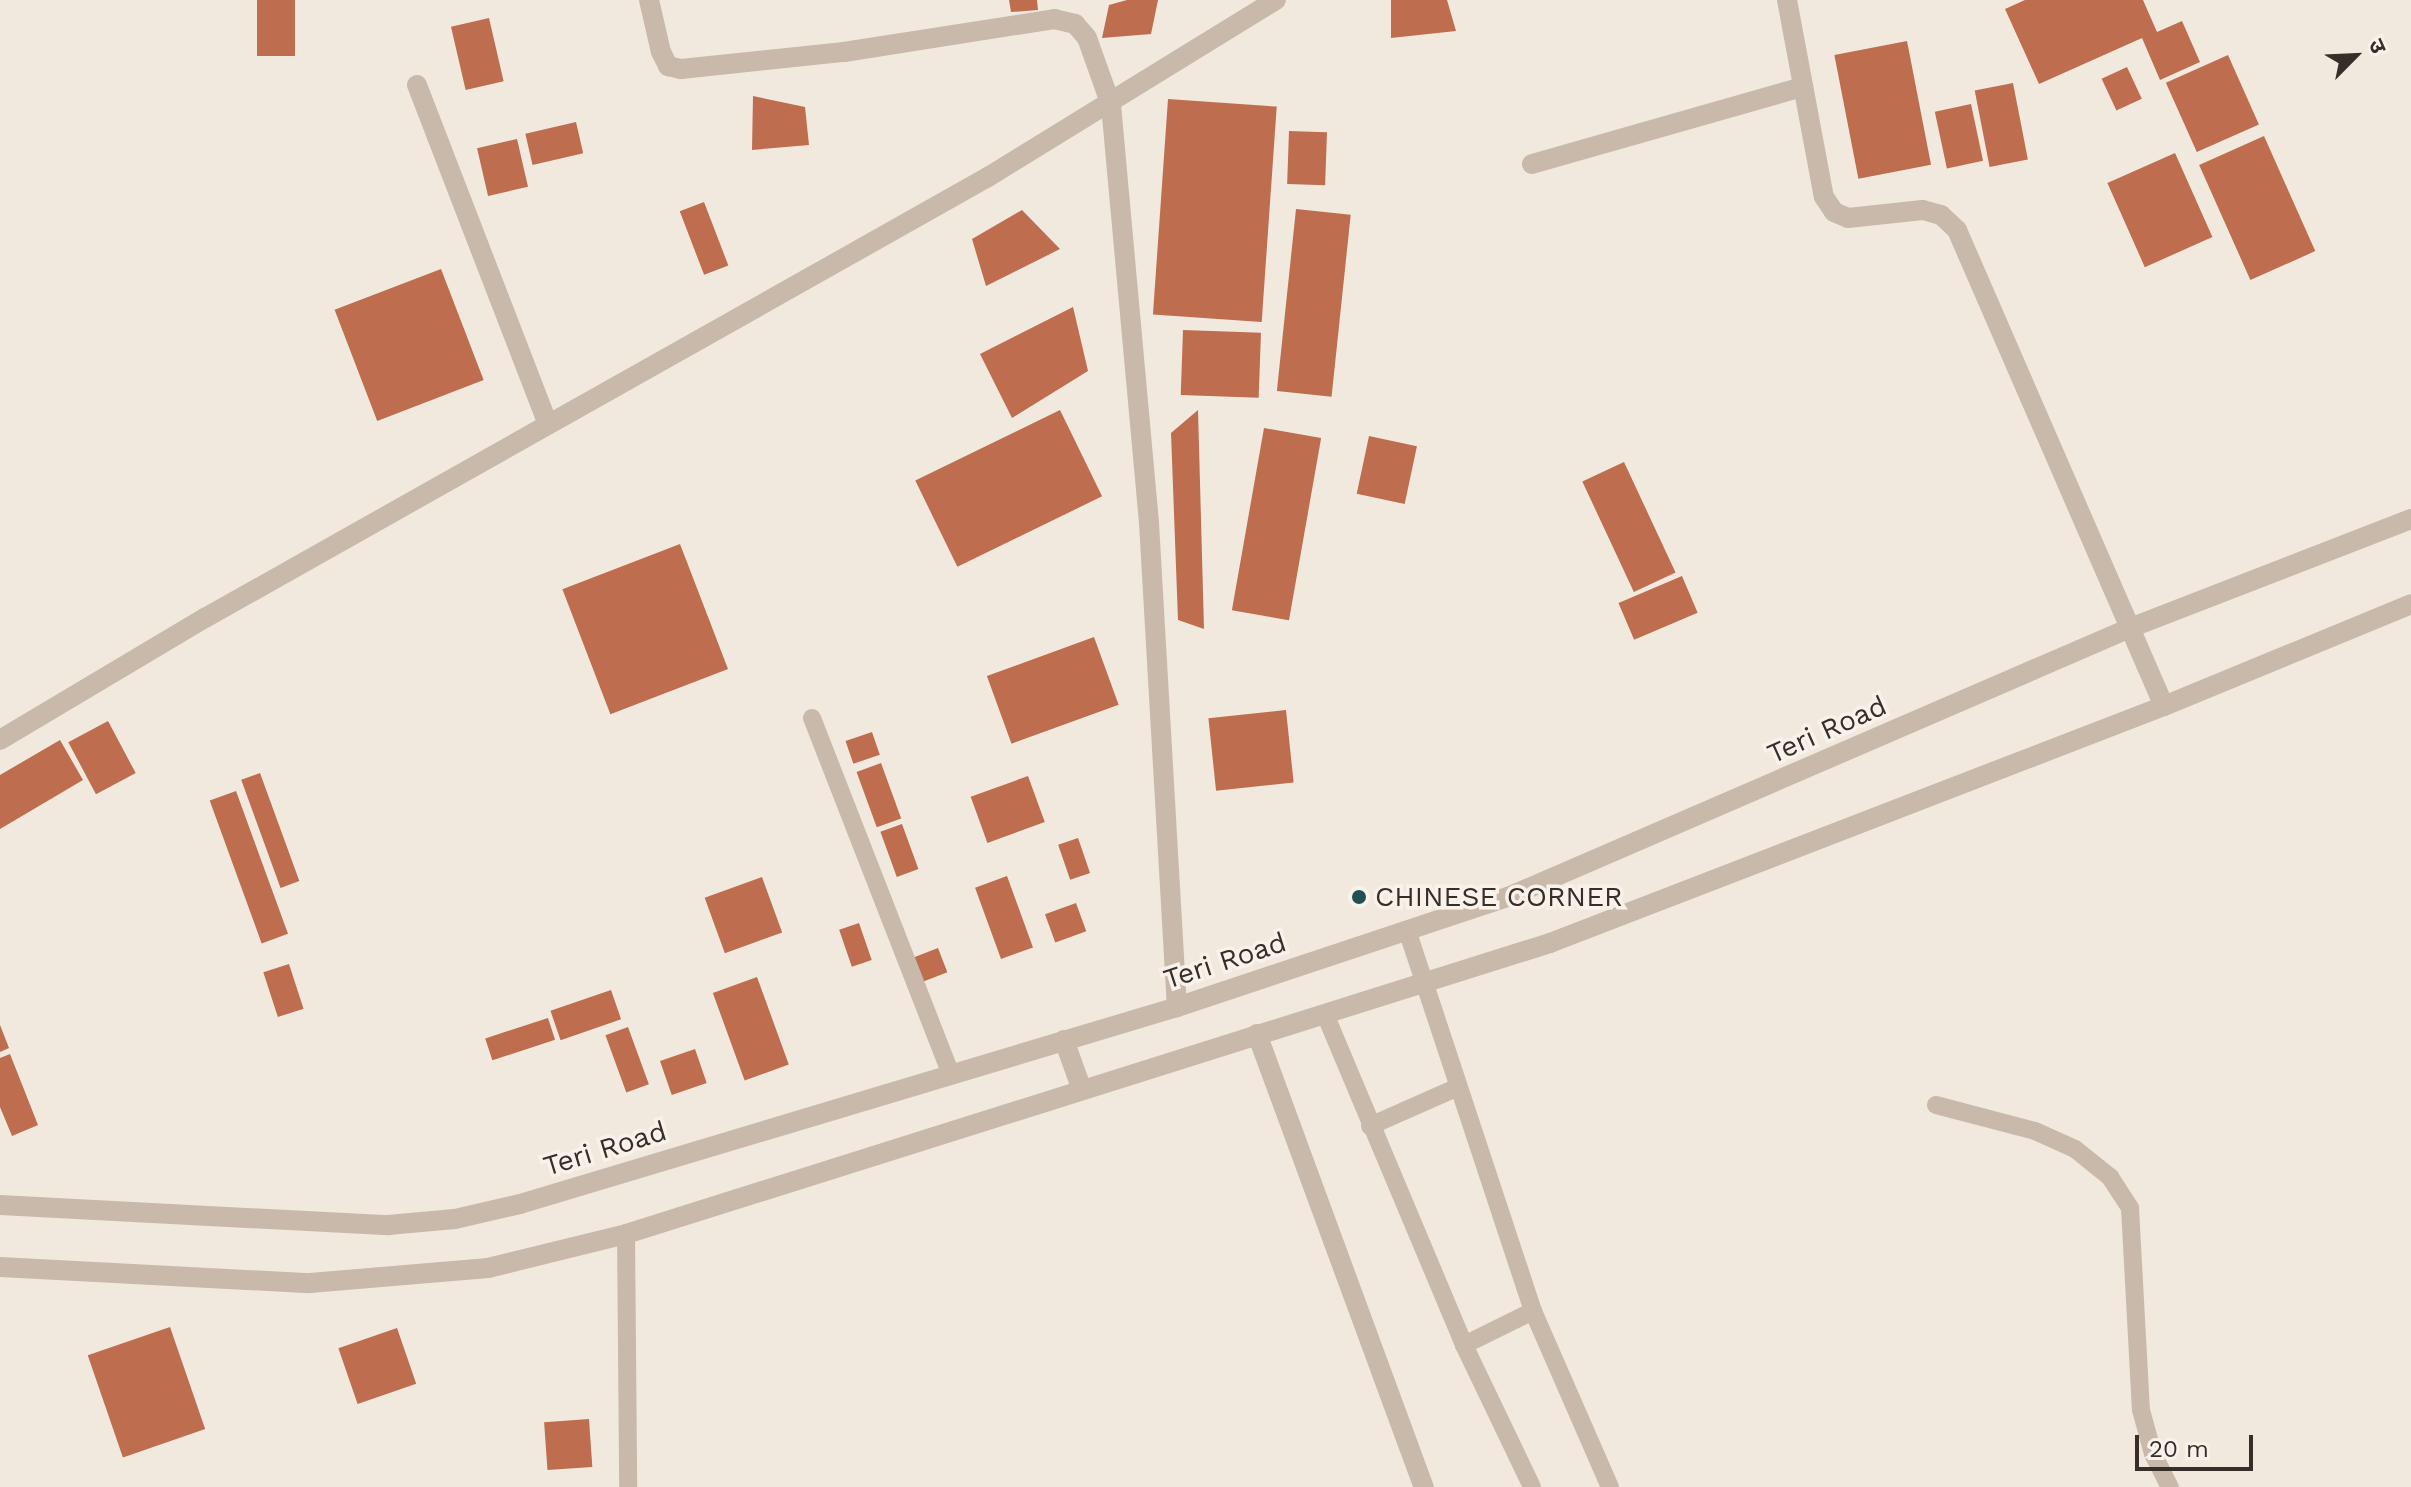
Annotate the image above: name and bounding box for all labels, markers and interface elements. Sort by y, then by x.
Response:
north arrow [2315,16,2395,96]
text: उ [2363,35,2391,57]
street label: Teri Road [1762,689,1892,771]
place label: CHINESE CORNER [1375,880,1623,914]
marker: CHINESE CORNER [1350,888,1368,906]
street label: Teri Road [1160,925,1290,997]
street label: Teri Road [539,1114,671,1184]
scale bar [2139,1419,2257,1469]
text: 20 m [2149,1435,2209,1463]

